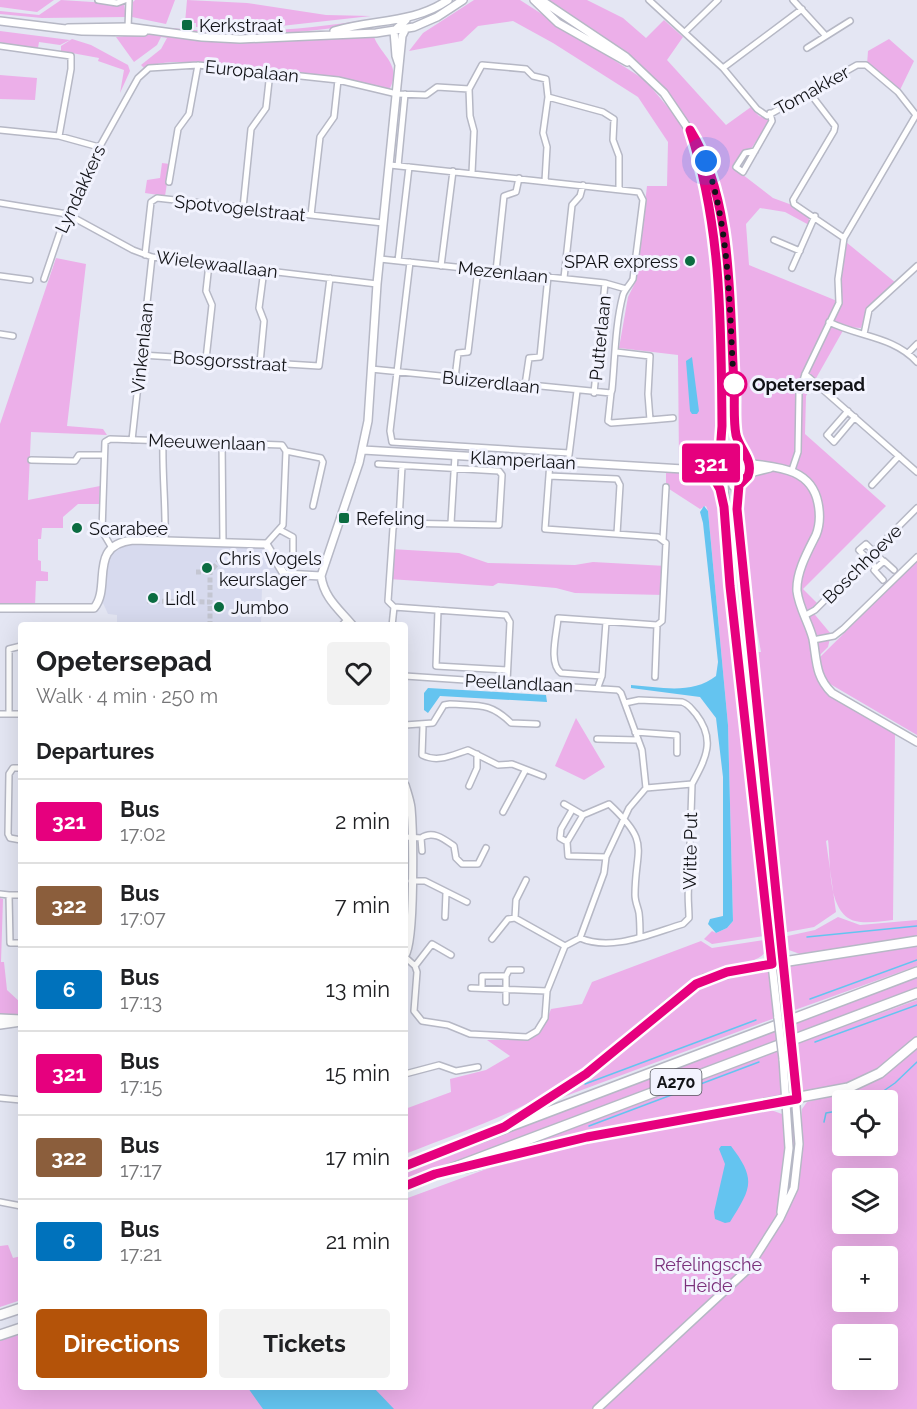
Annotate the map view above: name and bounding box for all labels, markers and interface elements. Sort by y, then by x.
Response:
place label: Kerkstraat [199,15,283,36]
marker: Kerkstraat [180,18,194,32]
street label: Europalaan [204,56,300,86]
street label: Tomakker [771,61,853,119]
street label: Lyndakkers [51,141,110,236]
your location [691,146,721,176]
street label: Spotvogelstraat [173,191,307,225]
street label: Wielewaallaan [155,246,279,282]
place label: SPAR express [564,251,678,272]
marker: SPAR express [683,254,697,268]
street label: Mezenlaan [457,257,549,287]
street label: Putterlaan [585,294,615,382]
street label: Vinkenlaan [127,301,157,395]
street label: Bosgorsstraat [172,347,288,375]
street label: Buizerdlaan [441,366,541,398]
marker: Opetersepad [721,371,747,397]
place label: Opetersepad [752,374,865,395]
street label: Meeuwenlaan [148,429,266,455]
line badge: 321 [676,444,746,482]
street label: Klamperlaan [470,447,576,473]
text: 321 [694,451,728,476]
place label: Refeling [356,508,425,529]
marker: Refeling [337,511,351,525]
place label: Scarabee [89,518,168,539]
street label: Boschhoeve [818,520,906,608]
marker: Scarabee [70,521,84,535]
place label: Chris Vogels keurslager [219,548,322,590]
marker: Chris Vogels keurslager [200,561,214,575]
place label: Lidl [165,588,196,609]
marker: Lidl [146,591,160,605]
place label: Jumbo [231,597,289,618]
marker: Jumbo [212,600,226,614]
button: heart [327,642,390,705]
text: Opetersepad [36,645,212,678]
street label: Peellandlaan [464,670,574,696]
text: Walk · 4 min · 250 m [36,684,218,708]
text: Departures [36,738,154,764]
text: Bus [120,796,159,822]
text: 2 min [335,808,390,834]
text: 321 [52,809,86,834]
street label: Witte Put [679,812,701,890]
text: 17:02 [120,822,166,846]
text: Bus [120,880,159,906]
text: 7 min [335,892,390,918]
text: 322 [51,893,87,918]
text: 17:07 [120,906,166,930]
text: Bus [120,964,159,990]
text: 13 min [325,976,390,1002]
text: 6 [63,977,75,1002]
text: 17:13 [120,990,162,1014]
text: Bus [120,1048,159,1074]
text: 15 min [325,1060,390,1086]
text: 321 [52,1061,86,1086]
road number: A270 [650,1069,702,1095]
text: 17:15 [120,1074,162,1098]
map controls [832,1090,898,1390]
button: locate [832,1090,898,1156]
text: Bus [120,1132,159,1158]
text: 17 min [325,1144,390,1170]
text: 322 [51,1145,87,1170]
text: 17:17 [120,1158,162,1182]
button: layers [832,1168,898,1234]
text: Bus [120,1216,159,1242]
text: 21 min [326,1228,390,1254]
text: 6 [63,1229,75,1254]
text: 17:21 [120,1242,162,1266]
button: + [832,1246,898,1312]
park label: Refelingsche Heide [654,1254,763,1296]
button: Directions [36,1309,207,1378]
button: Tickets [219,1309,390,1378]
button: − [832,1324,898,1390]

